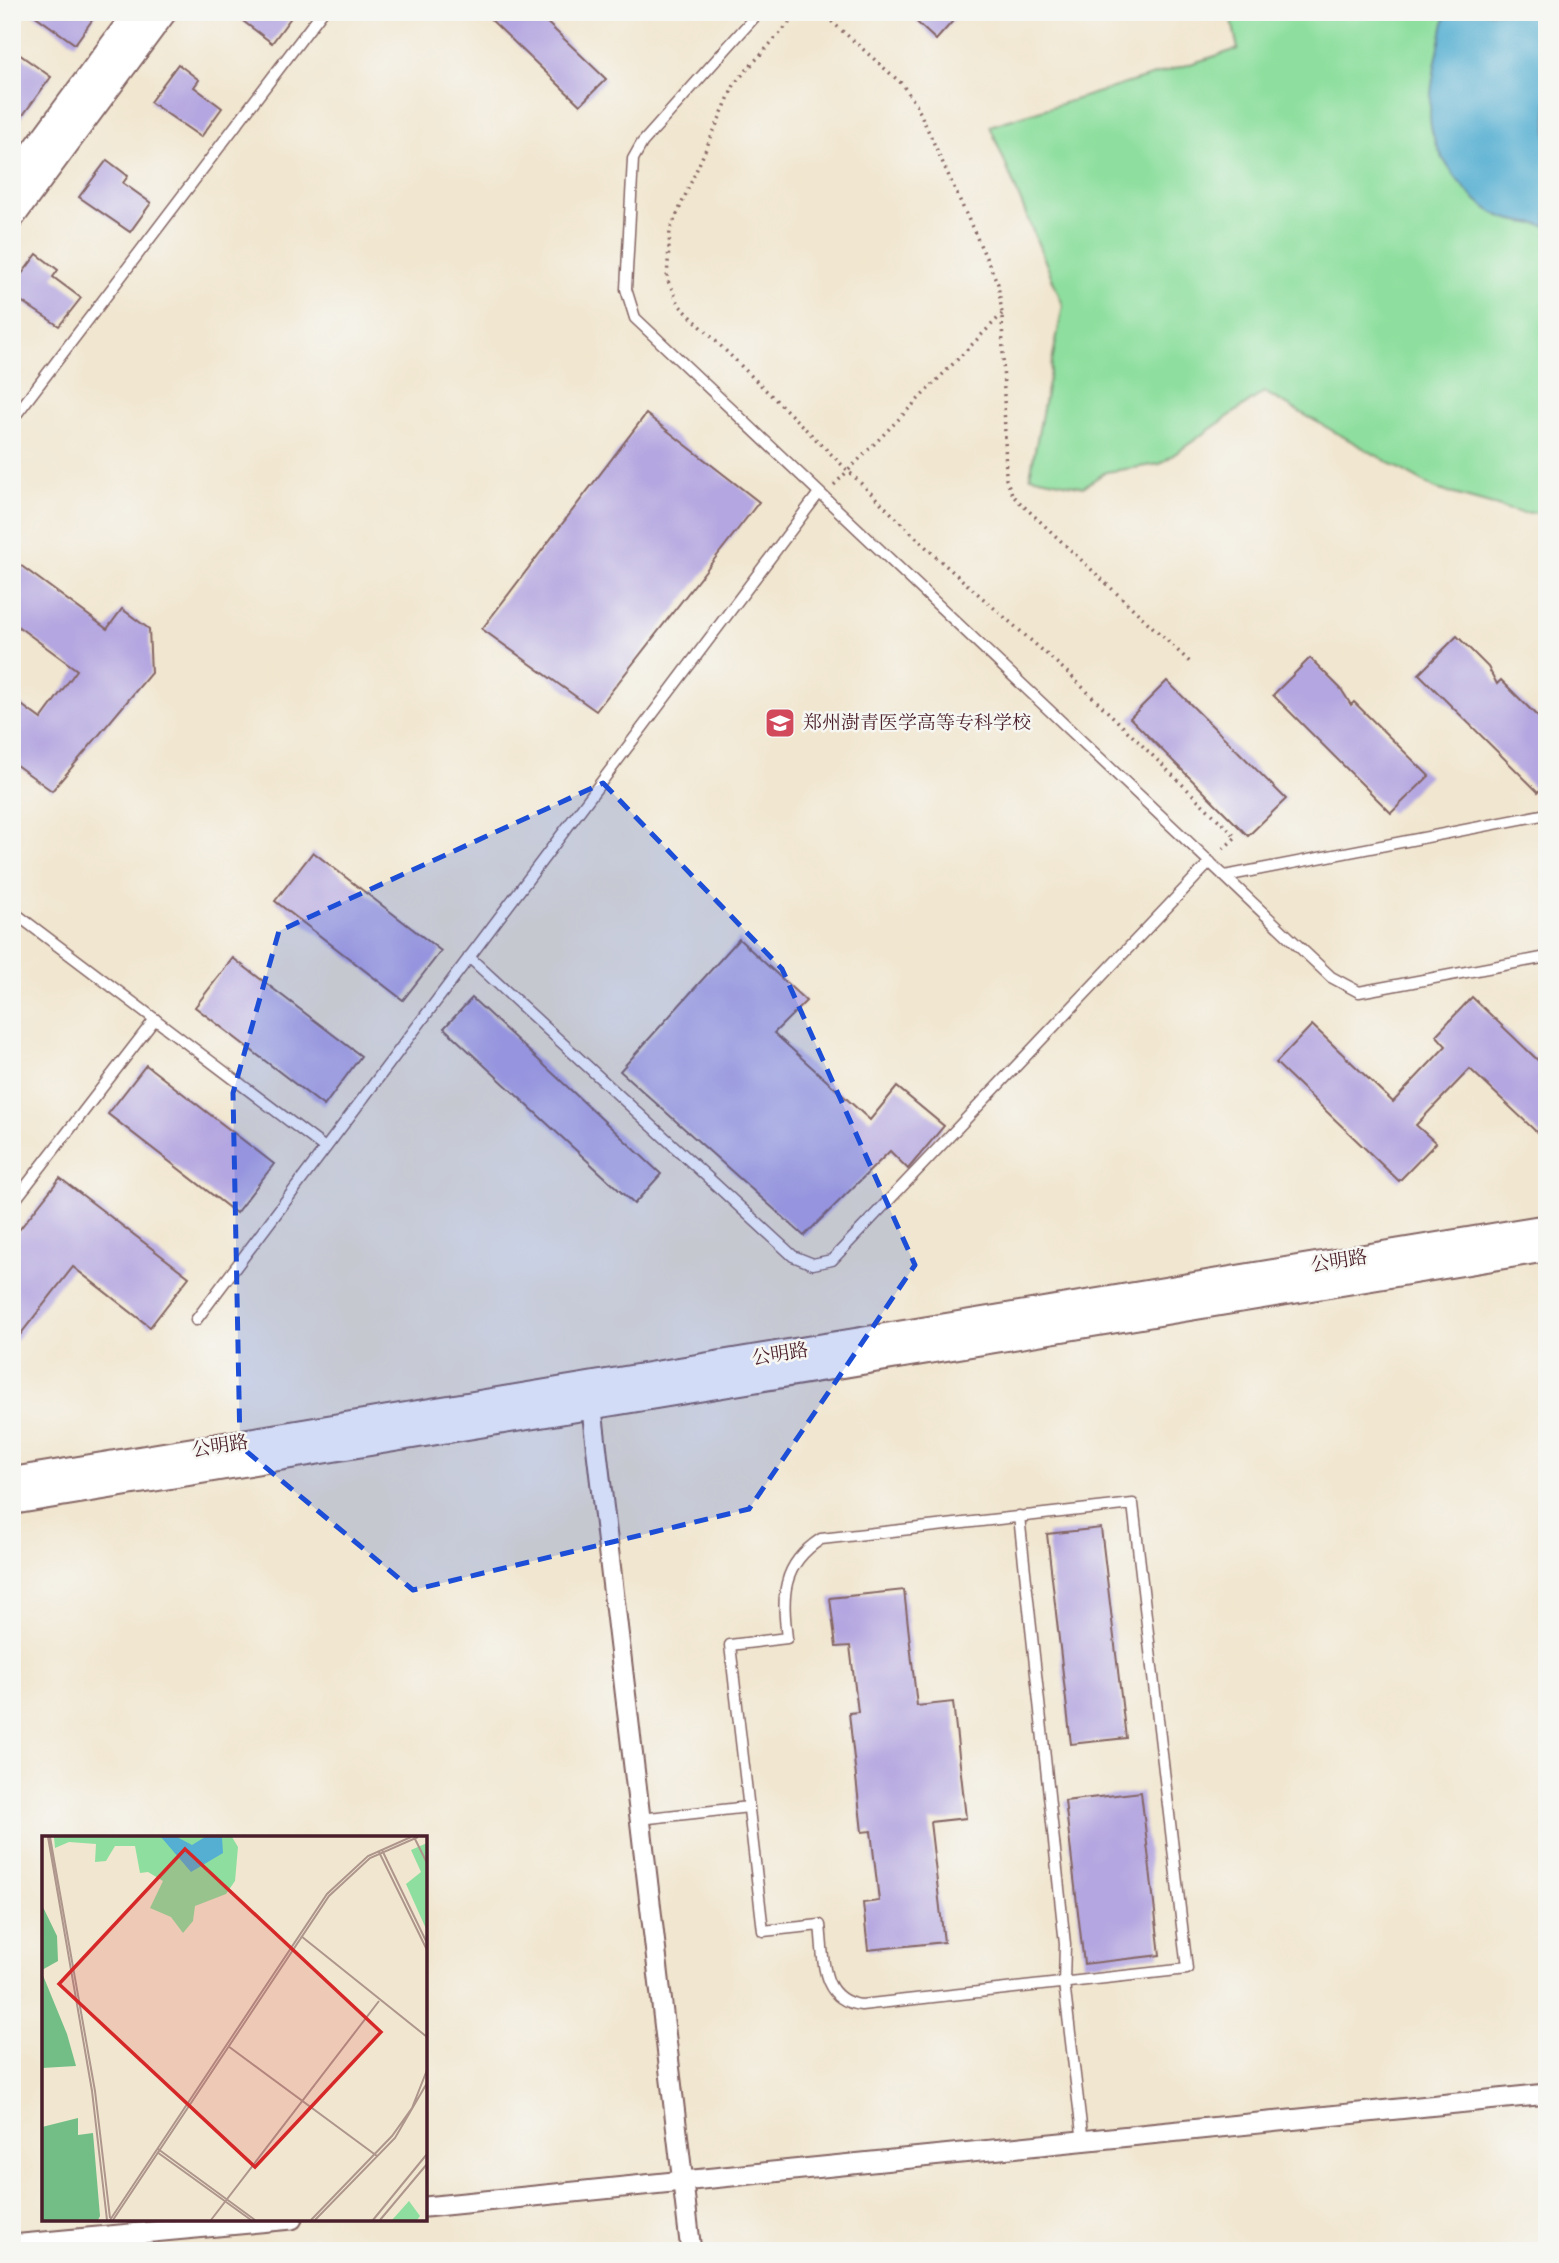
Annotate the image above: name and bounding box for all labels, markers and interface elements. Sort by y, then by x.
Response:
school or university icon: 郑州澍青医学高等专科学校 [763,706,797,740]
place label: 郑州澍青医学高等专科学校 [803,710,1031,736]
street label: 公明路 [1309,1244,1369,1278]
street label: 公明路 [750,1337,810,1371]
street label: 公明路 [190,1429,250,1463]
inset map [42,1836,427,2221]

